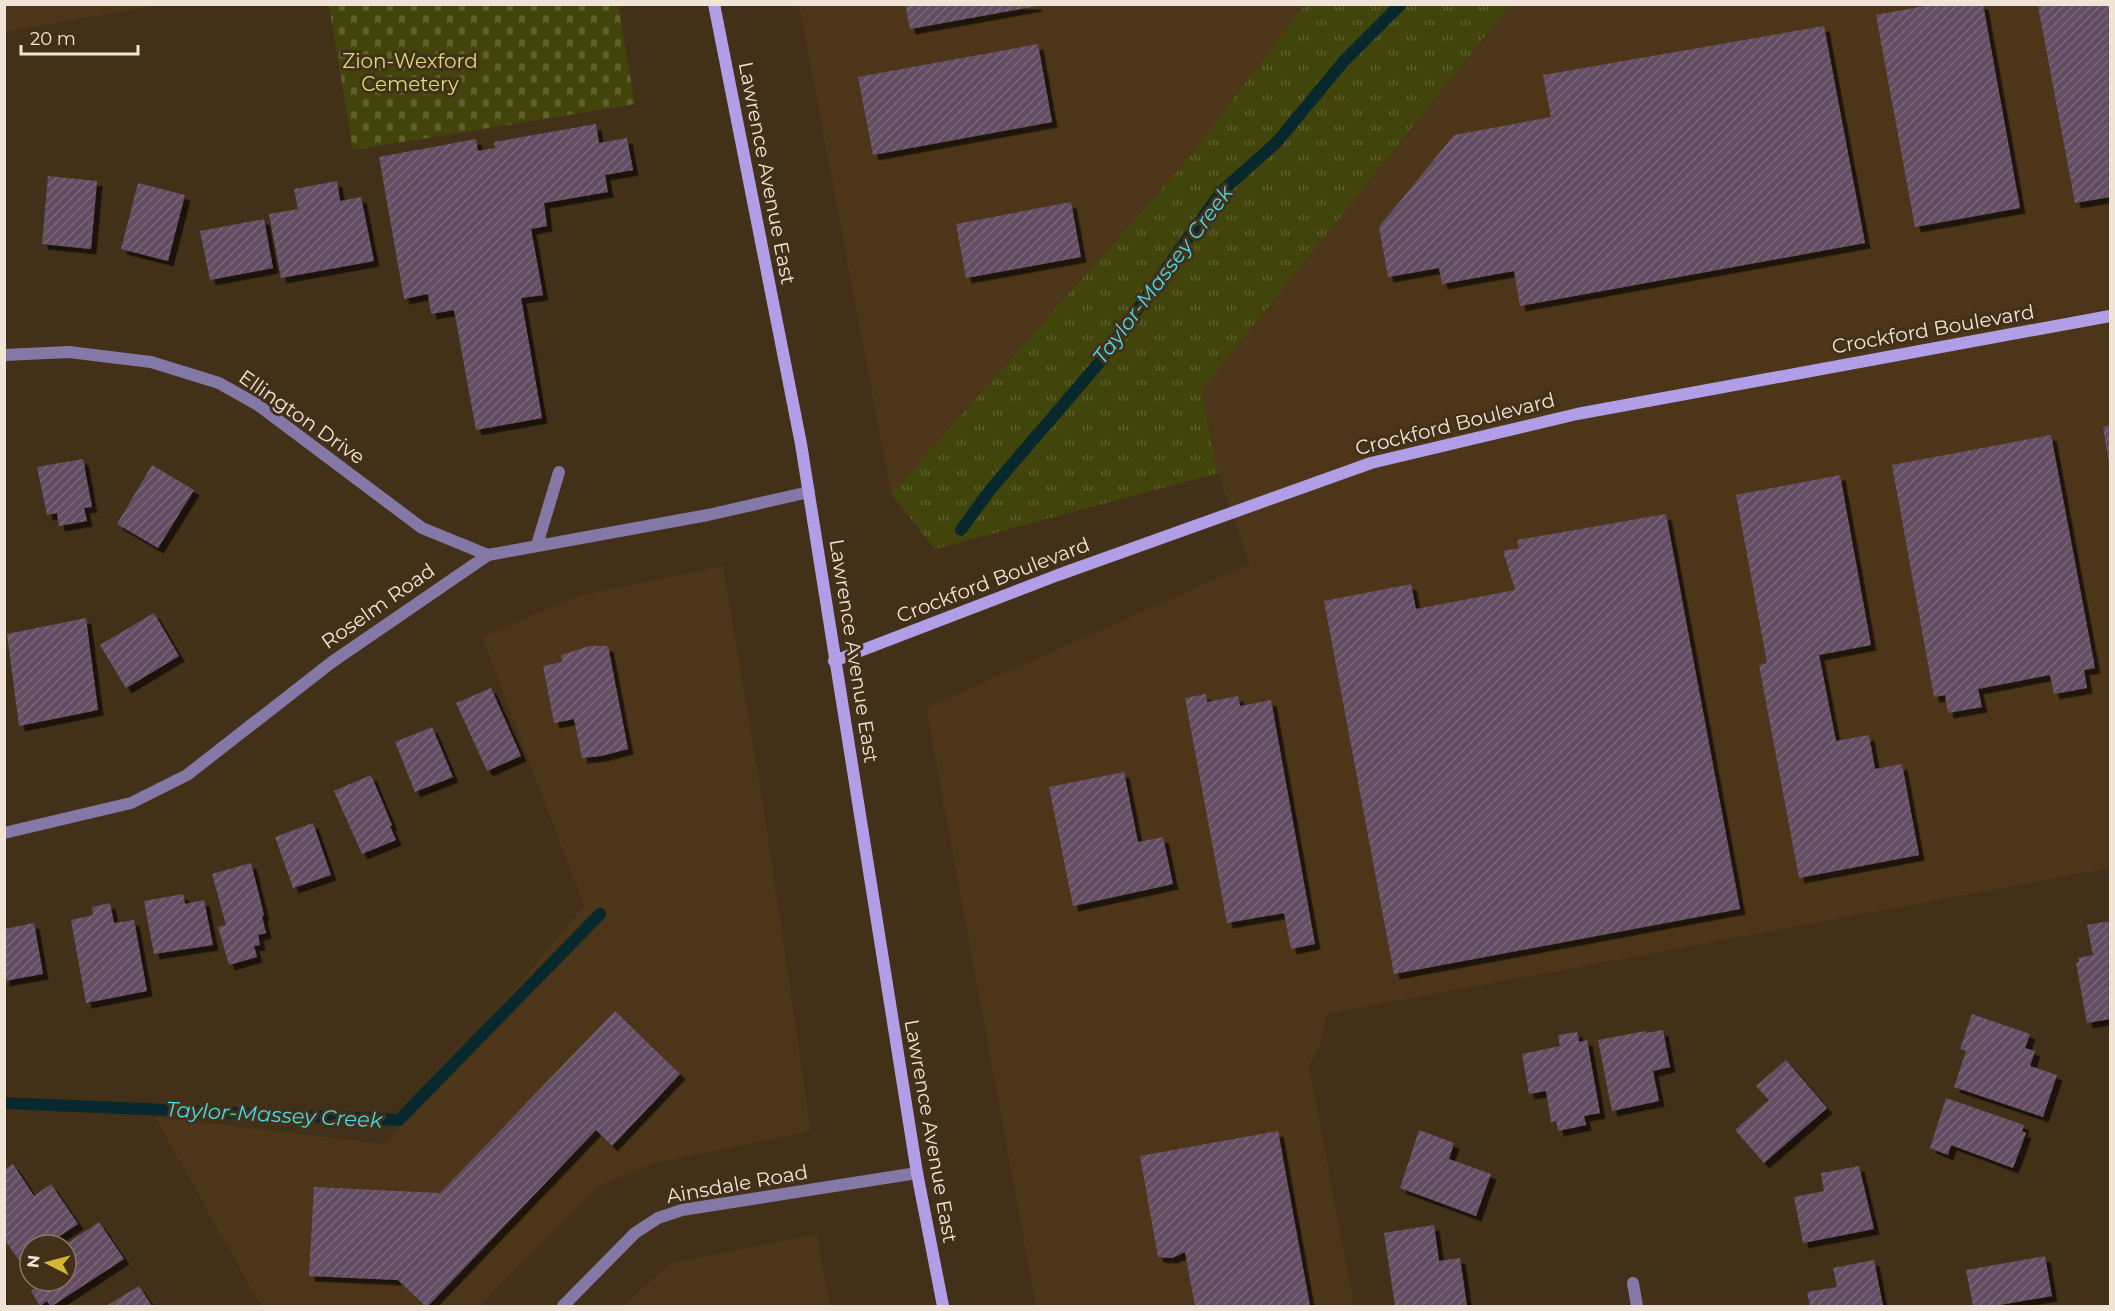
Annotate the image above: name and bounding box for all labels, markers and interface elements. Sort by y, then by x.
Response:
scale bar [21,18,138,56]
text: 20 m [30,28,76,50]
park label: Zion-Wexford Cemetery [342,49,478,96]
street label: Lawrence Avenue East [734,60,800,286]
water label: Taylor-Massey Creek [1087,179,1239,369]
street label: Crockford Boulevard [1830,299,2036,359]
street label: Ellington Drive [234,365,370,469]
street label: Crockford Boulevard [1353,388,1557,460]
street label: Crockford Boulevard [893,532,1093,628]
street label: Lawrence Avenue East [824,537,884,765]
street label: Roselm Road [317,558,439,654]
street label: Lawrence Avenue East [900,1017,962,1245]
water label: Taylor-Massey Creek [165,1096,384,1133]
street label: Ainsdale Road [664,1160,810,1208]
north arrow [18,1233,78,1293]
text: N [23,1254,44,1269]

